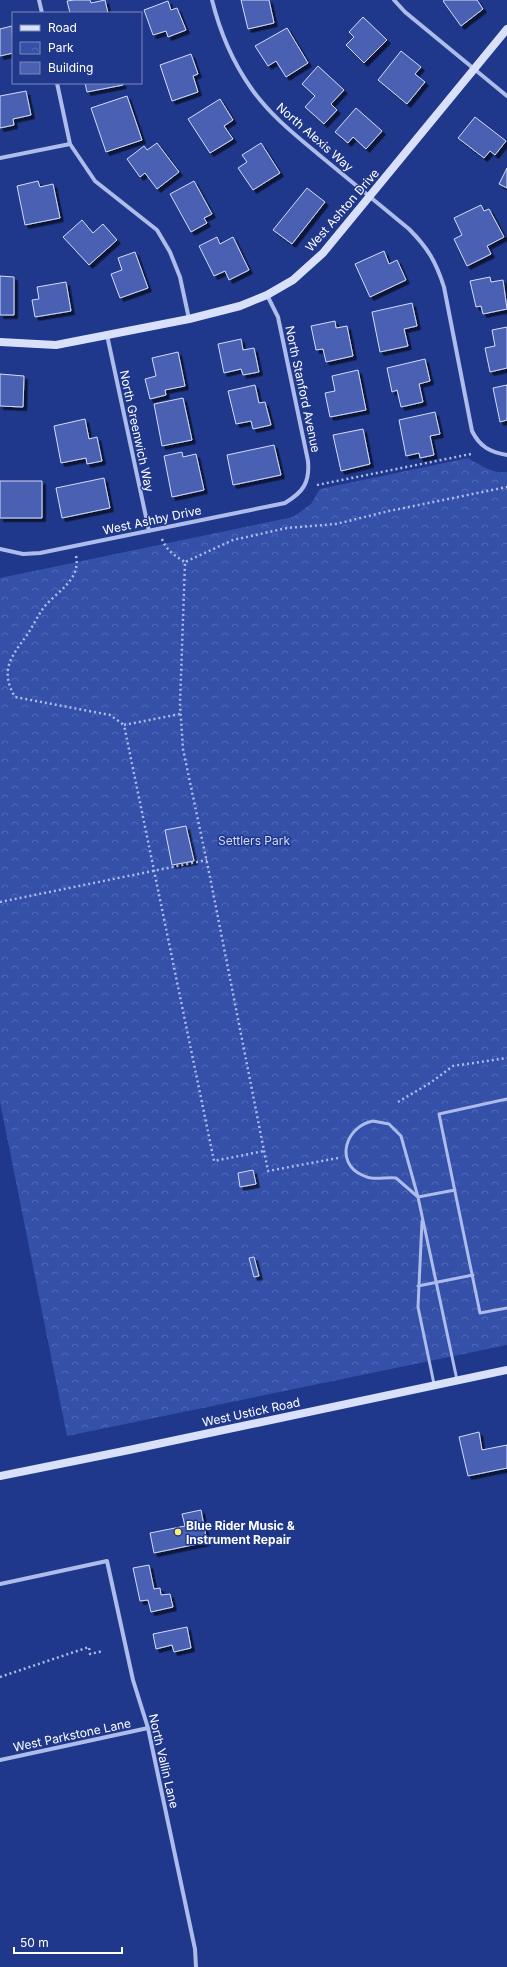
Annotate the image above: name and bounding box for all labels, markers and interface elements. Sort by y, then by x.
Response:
legend [12,12,142,84]
text: Road [48,20,77,35]
text: Park [48,40,74,55]
text: Building [48,60,93,75]
street label: North Alexis Way [273,100,357,175]
street label: West Ashton Drive [302,166,382,254]
street label: North Stanford Avenue [282,324,324,454]
street label: North Greenwich Way [117,369,157,494]
street label: West Ashby Drive [101,502,203,538]
park label: Settlers Park [218,833,290,848]
street label: West Ustick Road [201,1394,301,1430]
place label: Blue Rider Music & Instrument Repair [186,1518,295,1547]
marker: Blue Rider Music & Instrument Repair [173,1527,183,1537]
street label: North Vallin Lane [146,1712,182,1810]
street label: West Parkstone Lane [12,1715,132,1755]
scale bar [14,1929,122,1955]
text: 50 m [20,1935,49,1950]

